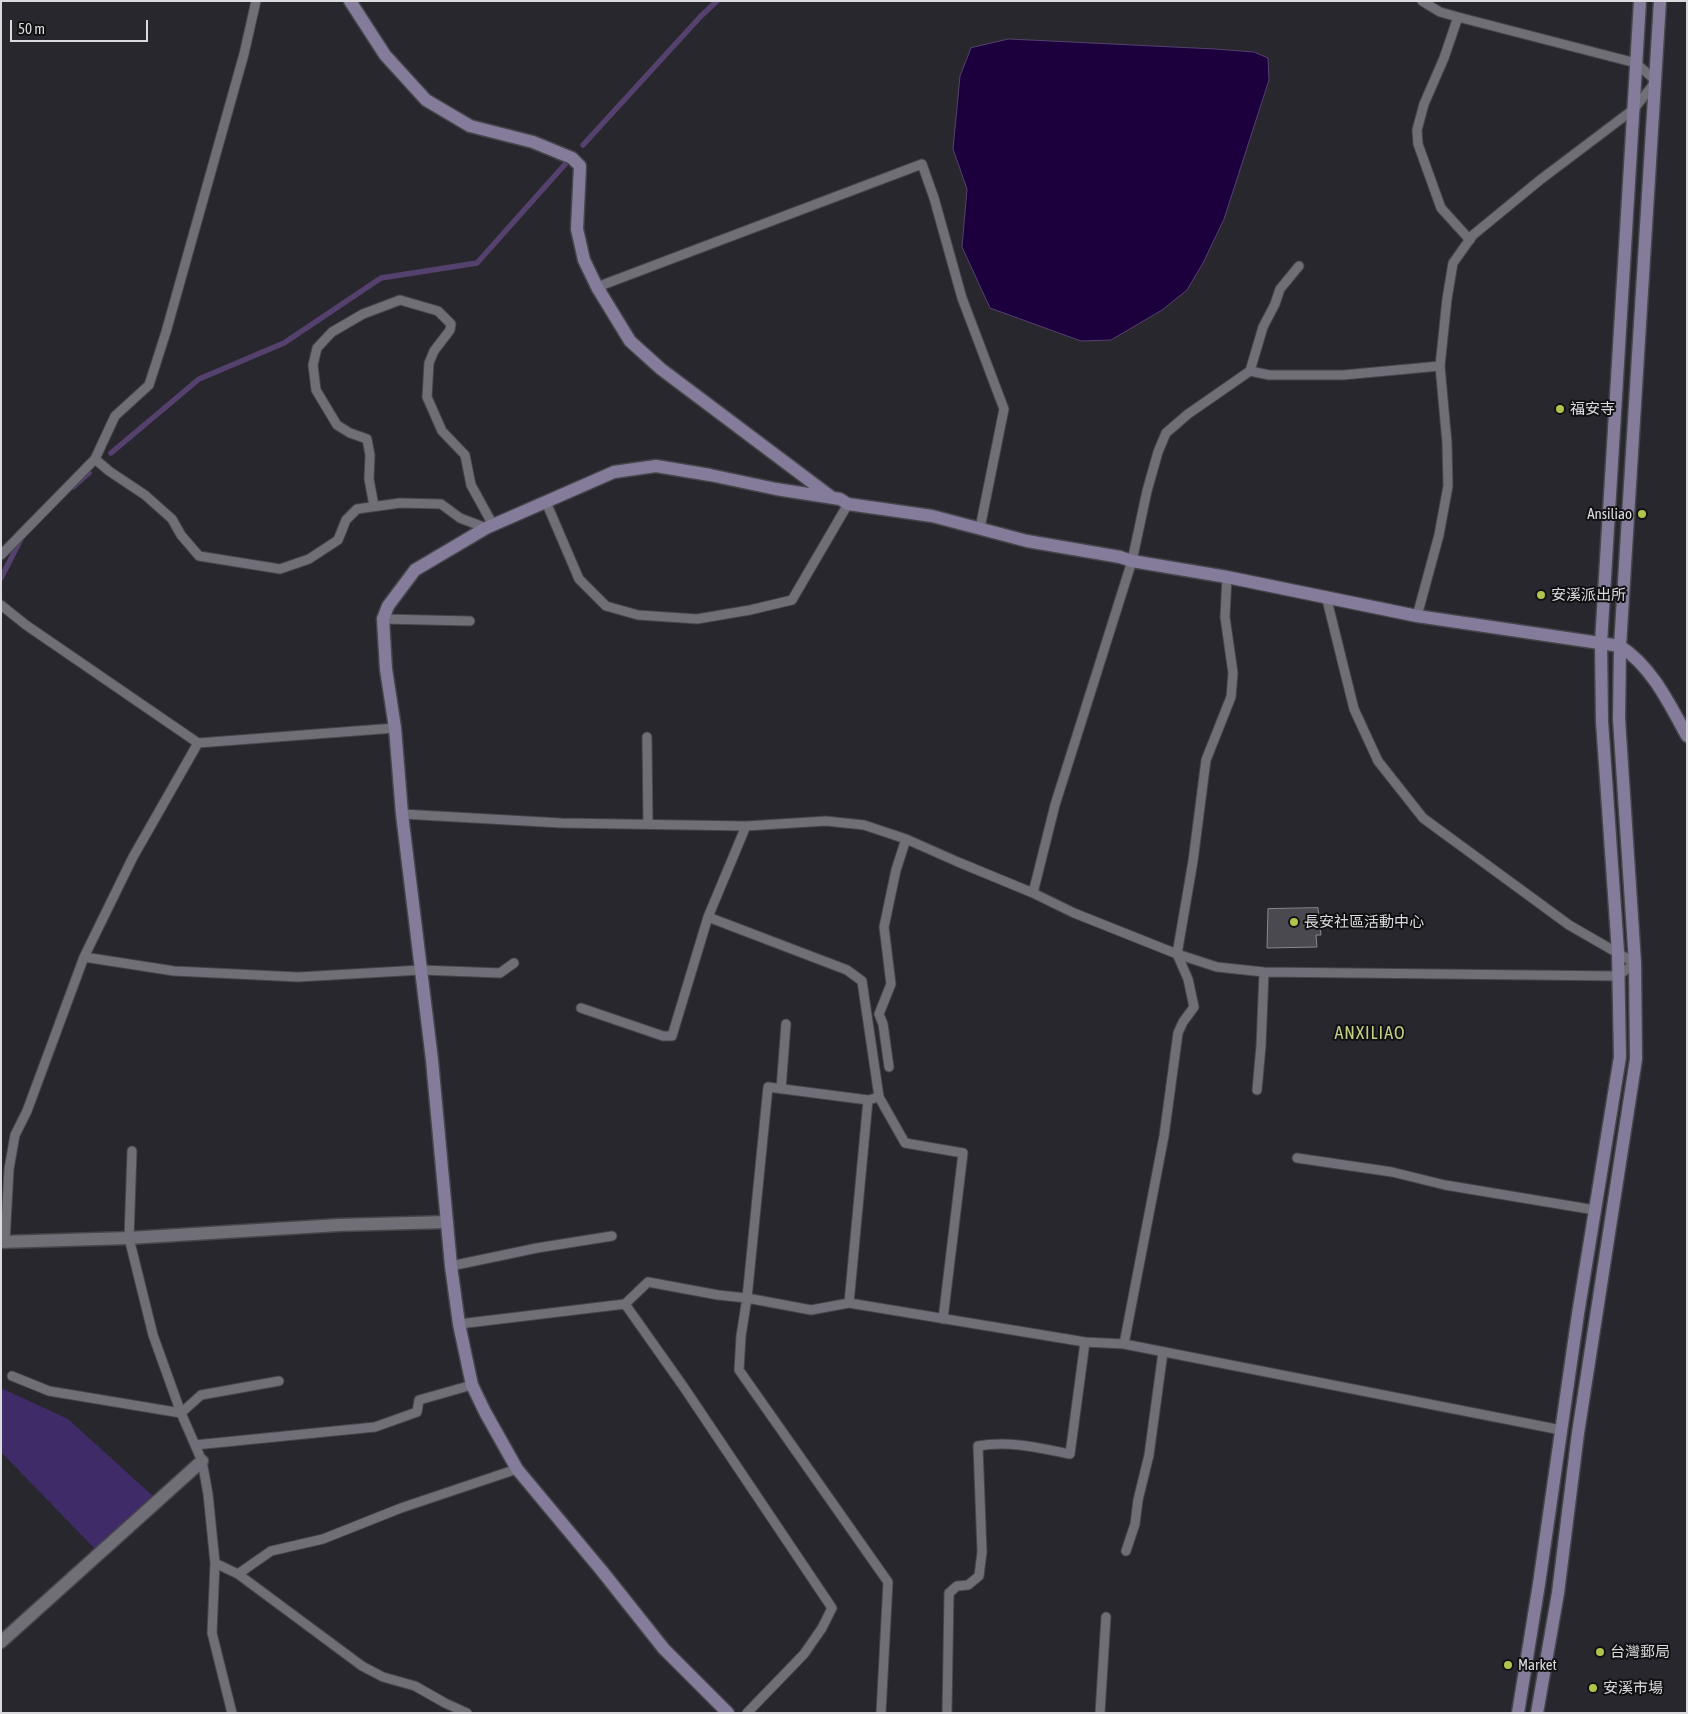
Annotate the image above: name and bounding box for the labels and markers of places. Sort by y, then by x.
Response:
place label: 福安寺 [1570,400,1615,418]
marker: 福安寺 [1554,403,1566,415]
place label: Ansiliao [1587,505,1632,523]
marker: Ansiliao [1636,508,1648,520]
place label: 安溪派出所 [1551,586,1626,604]
marker: 安溪派出所 [1535,589,1547,601]
place label: 長安社區活動中心 [1304,913,1424,931]
marker: 長安社區活動中心 [1288,916,1300,928]
place label: 台灣郵局 [1610,1643,1670,1661]
marker: 台灣郵局 [1594,1646,1606,1658]
place label: Market [1518,1656,1557,1674]
marker: Market [1502,1659,1514,1671]
place label: 安溪市場 [1603,1679,1663,1697]
marker: 安溪市場 [1587,1682,1599,1694]

